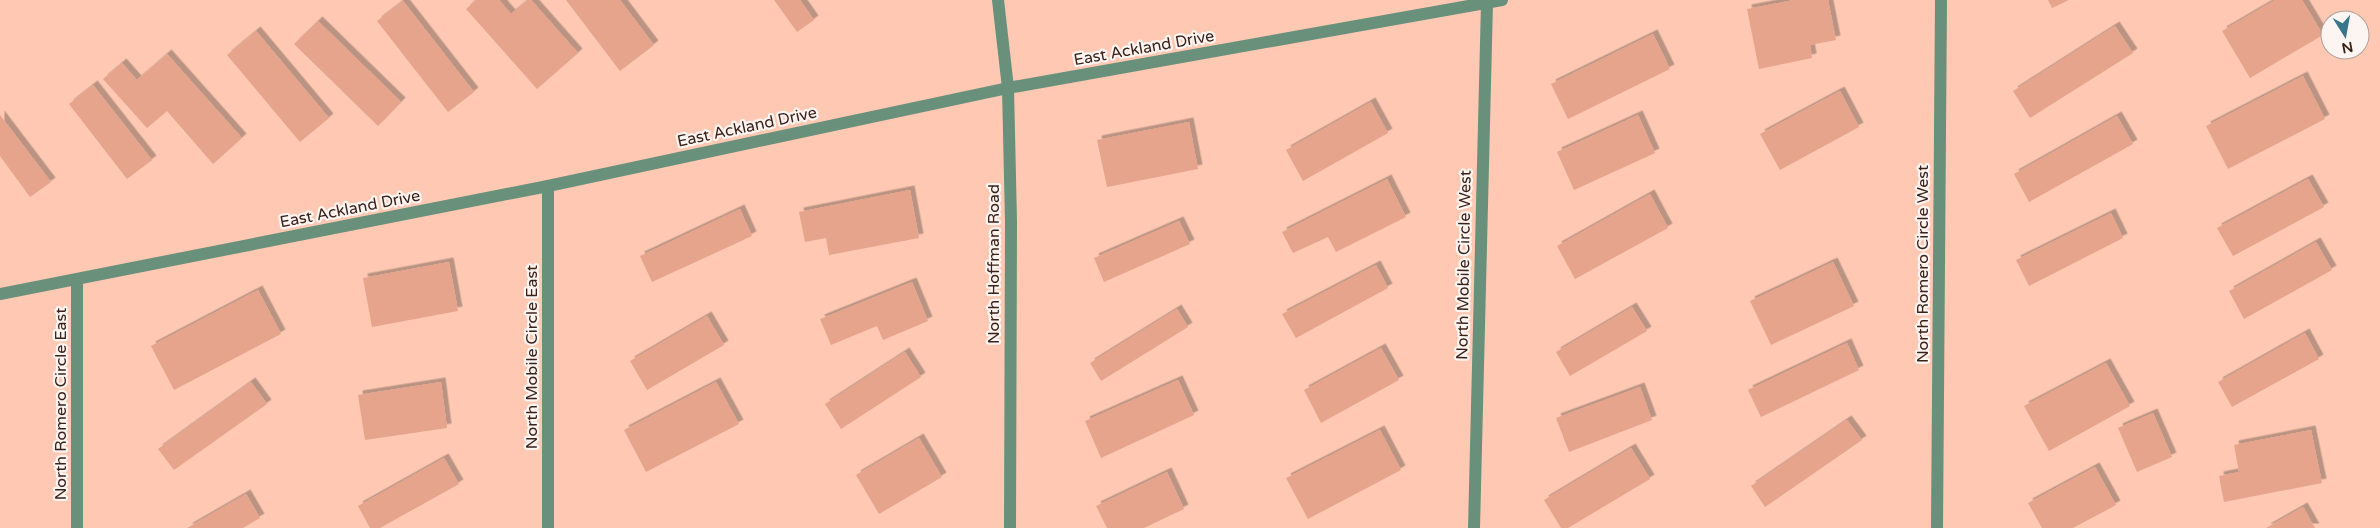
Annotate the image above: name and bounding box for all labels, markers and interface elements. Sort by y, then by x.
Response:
north arrow [2320,10,2370,60]
street label: East Ackland Drive [1072,26,1216,70]
text: N [2340,38,2355,57]
street label: East Ackland Drive [675,102,819,152]
street label: North Romero Circle West [1913,165,1933,363]
street label: North Mobile Circle West [1452,170,1476,360]
street label: North Hoffman Road [984,184,1004,344]
street label: East Ackland Drive [278,186,422,232]
street label: North Mobile Circle East [522,265,542,449]
street label: North Romero Circle East [51,308,71,500]

